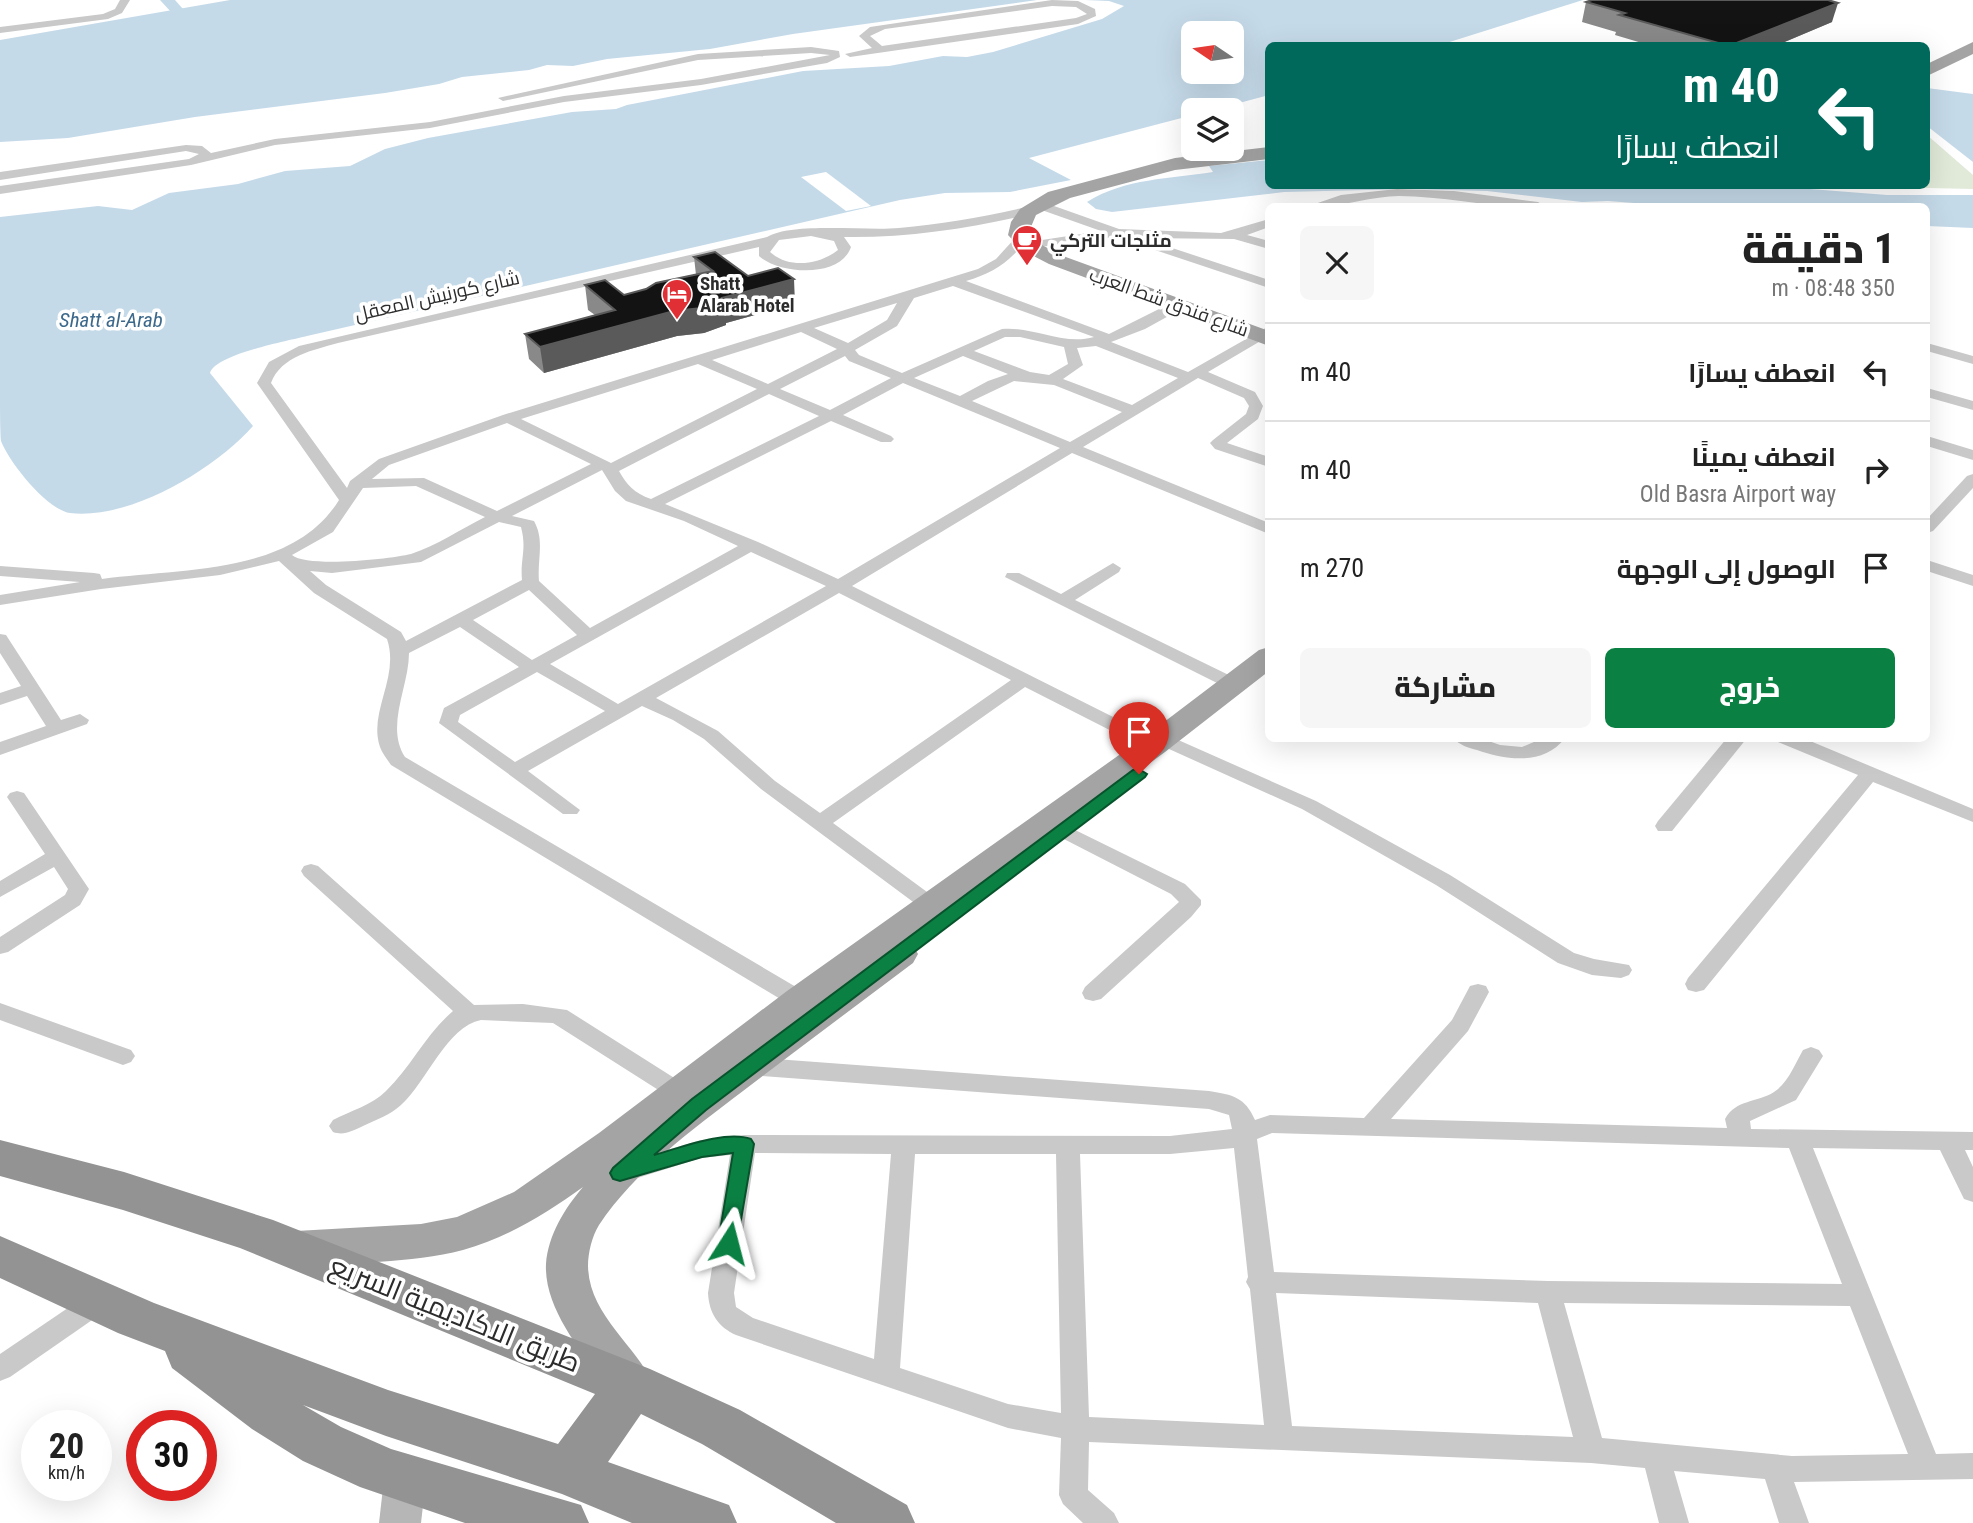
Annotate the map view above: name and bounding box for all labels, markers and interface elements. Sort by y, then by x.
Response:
north arrow [1181,21,1244,84]
map controls [1181,21,1244,161]
text: 40 m [1683,57,1780,114]
icon: left [1804,70,1895,161]
button: layers [1181,98,1244,161]
text: انعطف يسارًا [1615,128,1780,166]
cafe icon: مثلجات التركي [1010,223,1044,267]
text: 1 دقيقة [1742,224,1895,273]
button: close [1300,226,1374,300]
place label: مثلجات التركي [1050,229,1172,256]
street label: شارع فندق شط العرب [1086,263,1252,343]
street label: شارع كورنيش المعقل [352,266,522,328]
place label: Shatt Alarab Hotel [700,272,795,317]
text: 350 m · 08:48 [1771,275,1895,302]
hotel icon: Shatt Alarab Hotel [660,277,694,321]
water label: Shatt al-Arab [59,308,163,332]
icon: left [1857,353,1895,391]
text: 40 m [1300,357,1351,387]
text: انعطف يسارًا [1688,358,1836,388]
text: انعطف يمينًا [1691,442,1836,472]
icon: right [1857,451,1895,489]
text: 40 m [1300,455,1351,485]
text: Old Basra Airport way [1640,481,1836,508]
icon: arrive [1857,549,1895,587]
text: 270 m [1300,553,1364,583]
text: الوصول إلى الوجهة [1617,554,1836,584]
button: مشاركة [1300,648,1591,728]
button: خروج [1605,648,1895,728]
pin [1109,702,1169,774]
icon: arrive [1120,713,1158,751]
position arrow [692,1206,766,1280]
street label: طريق الاكاديمية السريع [324,1249,585,1381]
speed limit sign: 30 [126,1410,217,1501]
text: 20 [49,1426,84,1467]
text: km/h [48,1462,85,1483]

